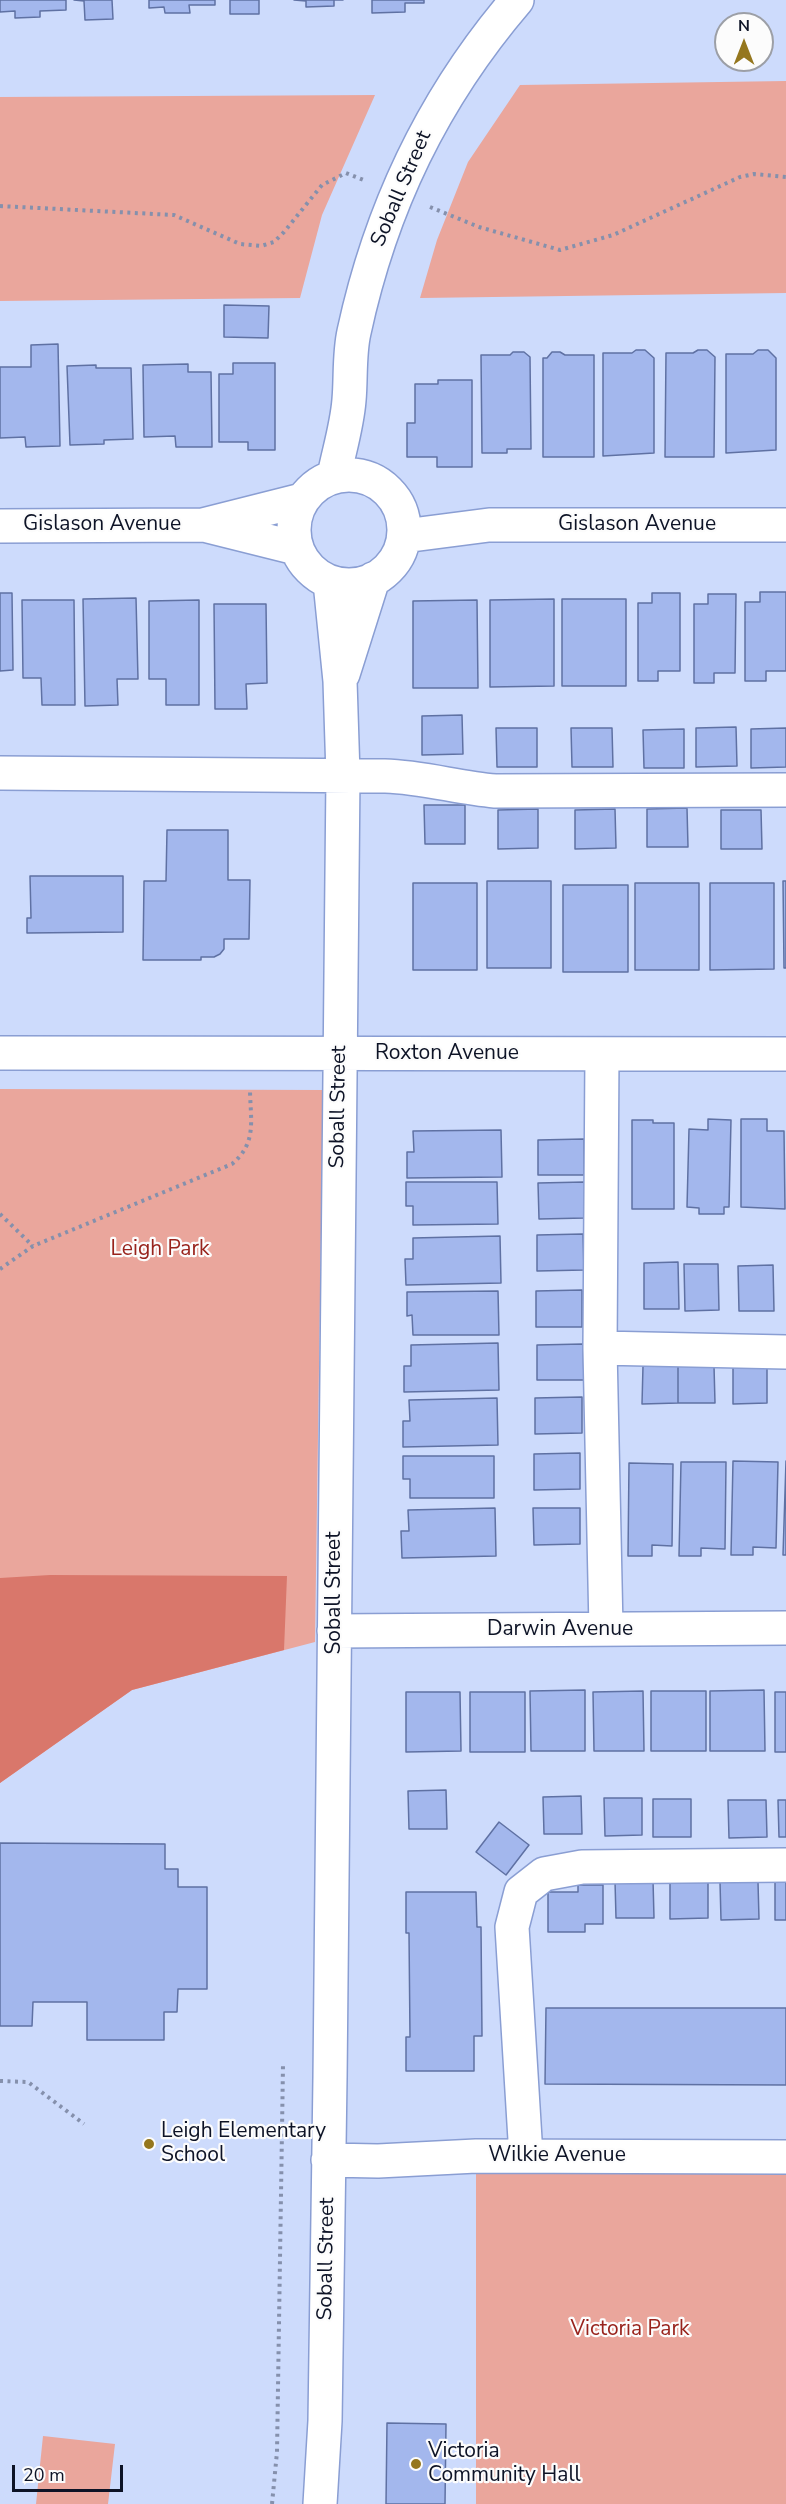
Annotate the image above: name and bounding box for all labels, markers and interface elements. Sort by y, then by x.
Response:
north arrow [714,12,774,72]
text: N [738,15,750,37]
street label: Soball Street [366,127,438,251]
street label: Gislason Avenue [23,512,181,538]
street label: Gislason Avenue [558,512,716,538]
street label: Roxton Avenue [375,1041,519,1067]
street label: Soball Street [325,1045,353,1169]
park label: Leigh Park [111,1237,209,1263]
street label: Soball Street [322,1531,348,1655]
street label: Darwin Avenue [487,1617,633,1643]
place label: Leigh Elementary School [161,2119,326,2169]
marker: Leigh Elementary School [142,2137,156,2151]
street label: Wilkie Avenue [488,2143,626,2169]
street label: Soball Street [313,2197,341,2321]
park label: Victoria Park [571,2317,689,2343]
place label: Victoria Community Hall [428,2439,581,2489]
scale bar [15,2453,126,2491]
marker: Victoria Community Hall [409,2457,423,2471]
text: 20 m [23,2463,65,2487]

